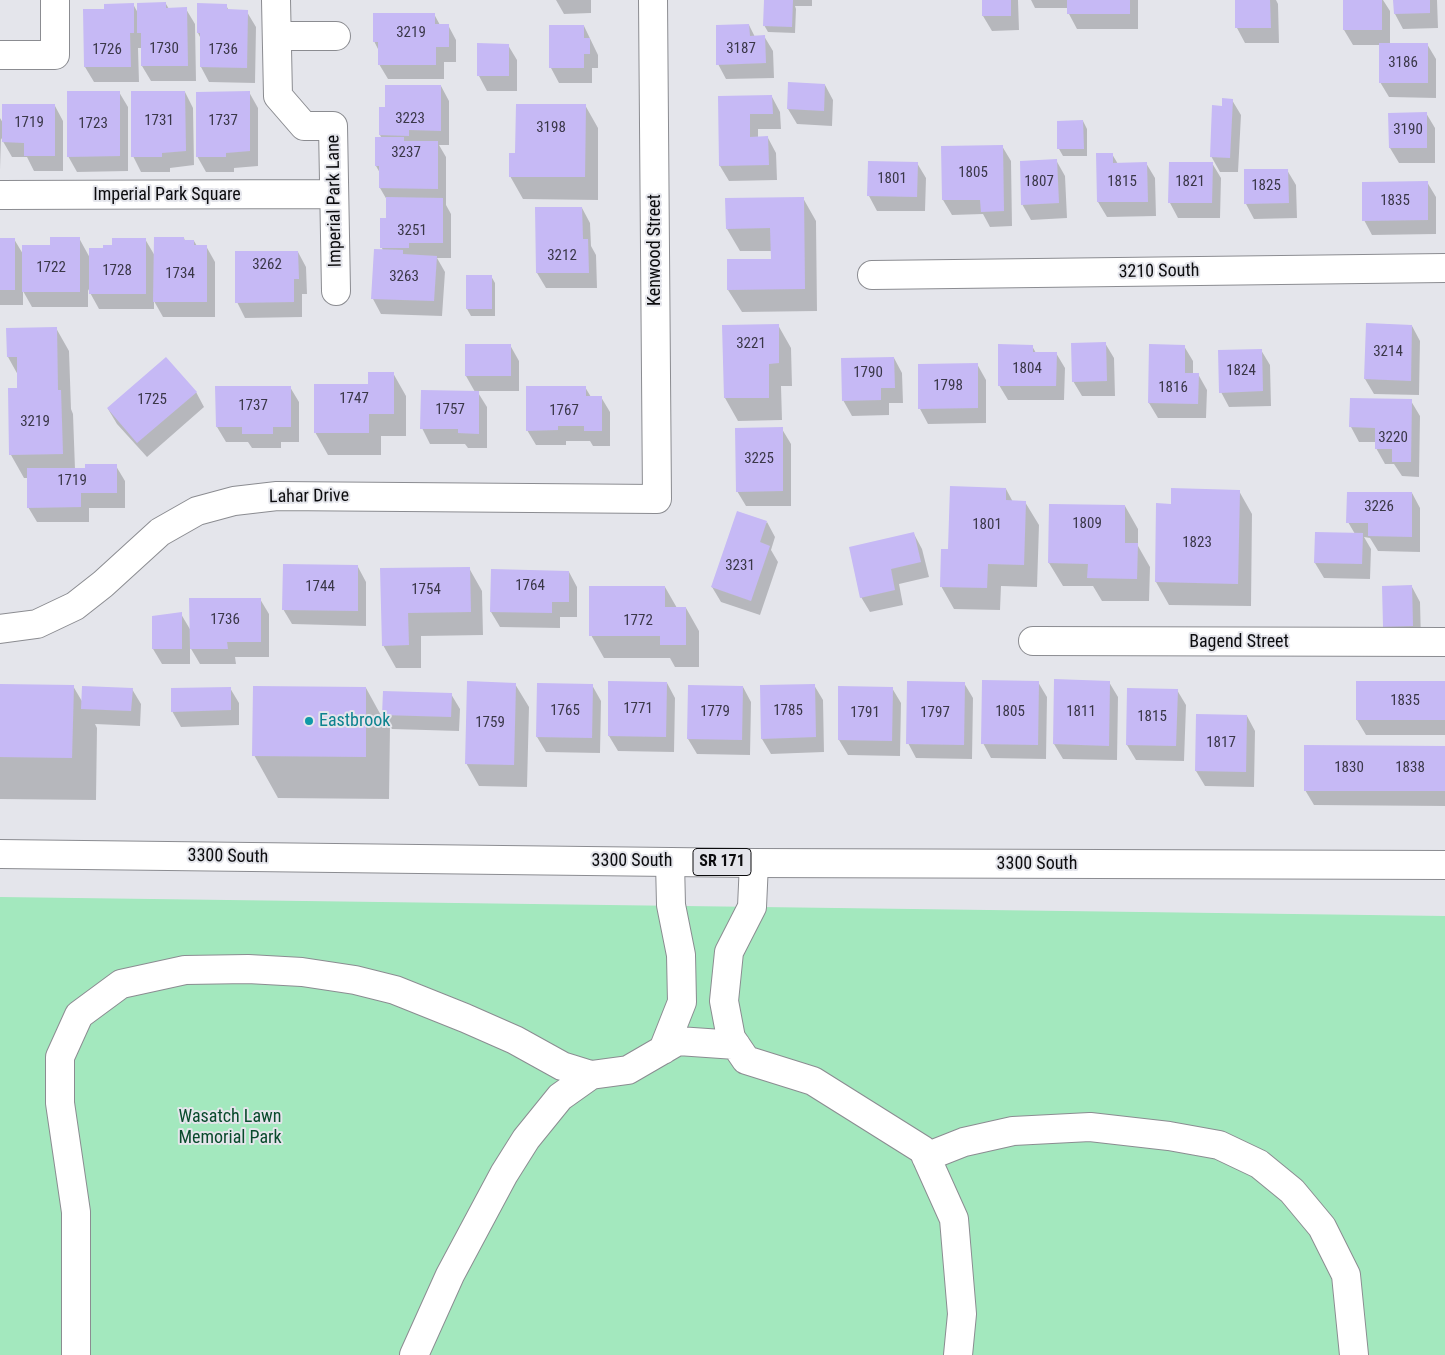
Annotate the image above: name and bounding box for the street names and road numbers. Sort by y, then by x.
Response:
street label: Imperial Park Lane [323,135,347,267]
street label: Imperial Park Square [93,184,241,206]
street label: Kenwood Street [644,194,666,306]
street label: 3210 South [1118,260,1200,284]
street label: Lahar Drive [269,486,349,508]
street label: Bagend Street [1189,631,1289,653]
street label: 3300 South [187,845,269,869]
road number: SR 171 [693,849,751,876]
street label: 3300 South [592,850,672,872]
street label: 3300 South [997,853,1077,875]

